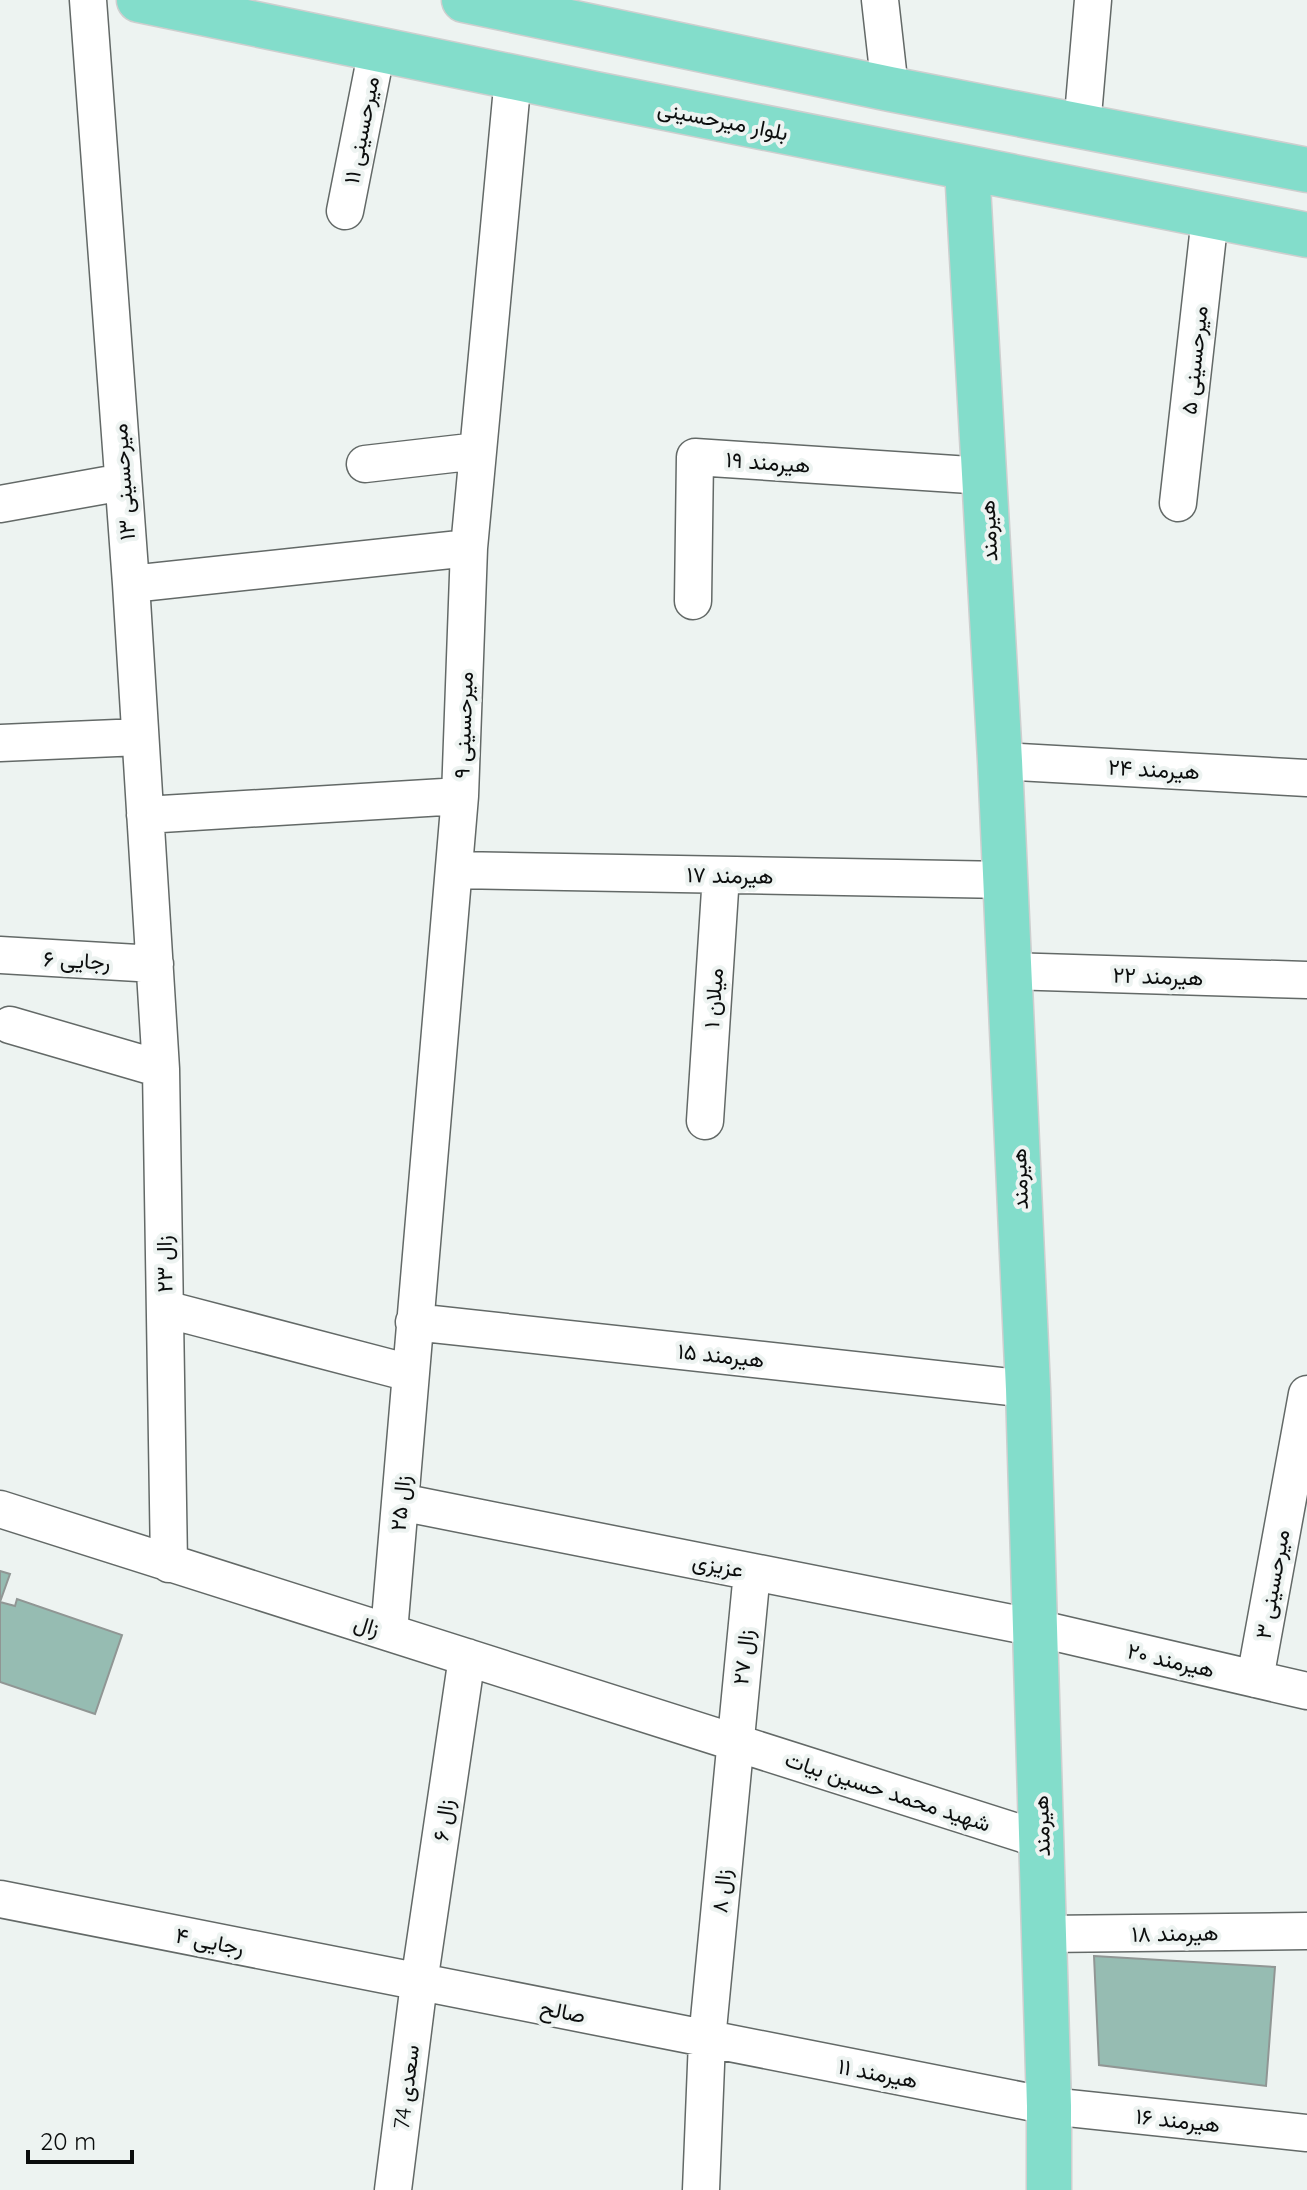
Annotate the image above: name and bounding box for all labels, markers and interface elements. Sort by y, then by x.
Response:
street label: میرحسینی ۱۱ [337,74,385,186]
street label: بلوار میرحسینی [655,94,791,146]
street label: میرحسینی ۵ [1174,304,1214,416]
street label: میرحسینی ۱۳ [105,423,141,541]
street label: هیرمند ۱۹ [725,445,811,479]
street label: هیرمند [972,499,1004,563]
street label: میرحسینی ۹ [447,671,479,779]
street label: هیرمند ۲۴ [1107,753,1201,785]
street label: هیرمند ۱۷ [686,860,774,890]
street label: رجایی ۶ [43,944,111,976]
street label: هیرمند ۲۲ [1112,960,1204,992]
street label: میلان ۱ [697,967,729,1029]
street label: هیرمند [1004,1148,1034,1210]
street label: زال ۲۳ [150,1235,178,1293]
street label: هیرمند ۱۵ [676,1337,766,1373]
street label: زال ۲۵ [384,1474,416,1532]
street label: میرحسینی ۳ [1249,1527,1295,1641]
street label: عزیزی [690,1546,746,1584]
street label: زال [351,1608,383,1642]
street label: زال ۲۷ [726,1628,760,1686]
street label: هیرمند ۲۰ [1125,1636,1217,1684]
street label: شهید محمد حسین بیات [782,1745,994,1837]
street label: هیرمند [1026,1795,1056,1857]
street label: زال ۶ [426,1797,460,1843]
street label: زال ۸ [705,1868,737,1914]
street label: هیرمند ۱۸ [1131,1918,1219,1948]
street label: رجایی ۴ [173,1921,247,1961]
street label: صالح [538,1993,588,2030]
street label: سعدی 74 [387,2043,425,2131]
street label: هیرمند ۱۱ [836,2052,920,2094]
street label: هیرمند ۱۶ [1134,2102,1222,2138]
scale bar [28,2114,132,2164]
text: 20 m [40,2126,96,2156]

